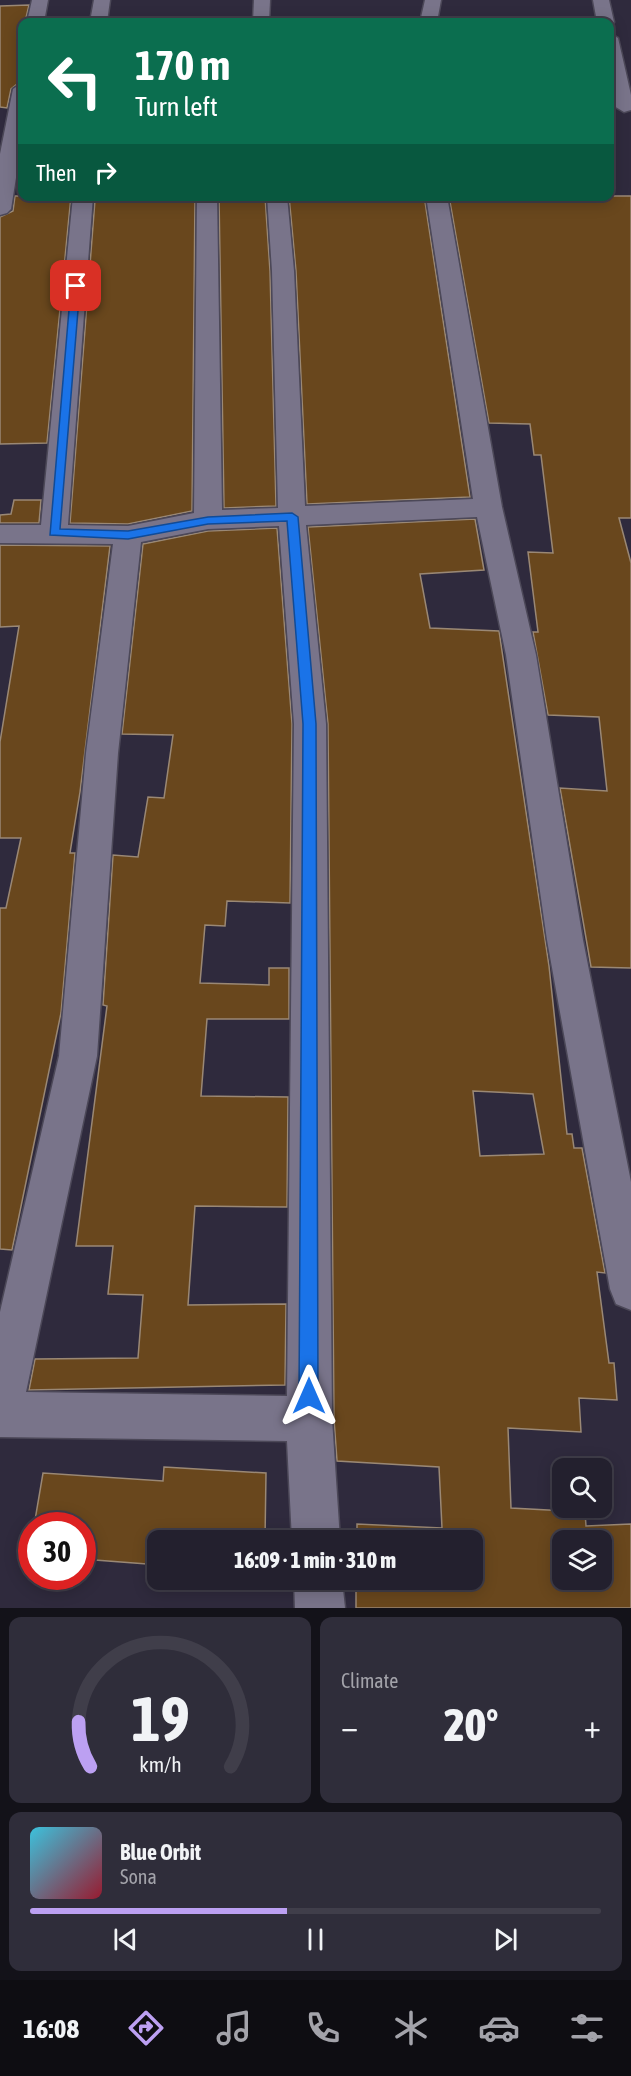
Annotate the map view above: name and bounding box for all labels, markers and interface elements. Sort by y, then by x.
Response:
text: 170 m [135,41,230,89]
icon: left [36,42,114,120]
text: Turn left [135,91,218,122]
icon: right [89,156,122,189]
text: Then [36,160,77,186]
pin [50,260,101,311]
icon: arrive [59,269,92,302]
position arrow [277,1364,341,1428]
map controls [552,1458,612,1590]
button: search [552,1458,612,1518]
speed limit sign: 30 [18,1512,96,1590]
button: layers [552,1530,612,1590]
text: 16:09 · 1 min · 310 m [234,1547,396,1573]
text: Climate [341,1669,398,1692]
text: 19 [131,1683,189,1754]
text: 20° [444,1699,498,1751]
text: − [341,1707,358,1745]
text: + [584,1707,601,1745]
text: km/h [139,1752,181,1777]
text: Blue Orbit [120,1839,201,1865]
text: Sona [120,1865,157,1888]
icon: previous [109,1923,142,1956]
icon: pause [299,1923,332,1956]
icon: next [489,1923,522,1956]
icon: directions [125,2007,167,2049]
icon: music [213,2007,255,2049]
icon: phone [302,2007,344,2049]
icon: climate [390,2007,432,2049]
icon: car [478,2007,520,2049]
icon: filters [566,2007,608,2049]
text: 16:08 [23,2013,79,2044]

